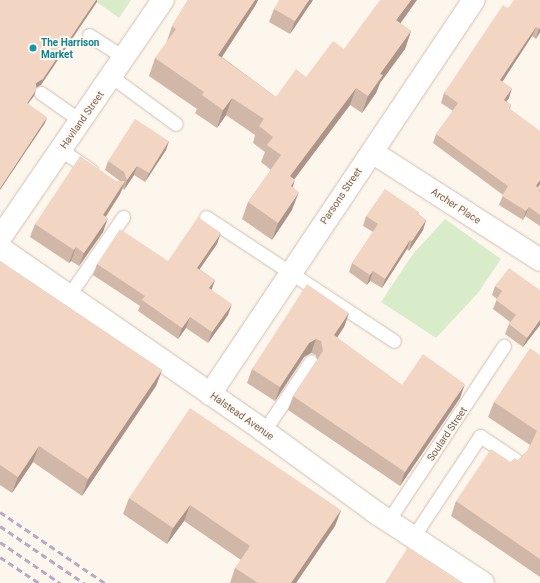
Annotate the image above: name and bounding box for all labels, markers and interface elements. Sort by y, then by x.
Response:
place label: The Harrison Market [41,36,99,60]
marker: The Harrison Market [28,43,38,53]
street label: Haviland Street [58,89,106,151]
street label: Parsons Street [318,165,364,227]
street label: Archer Place [429,186,483,226]
street label: Halstead Avenue [208,390,276,442]
street label: Soulard Street [424,405,470,463]

